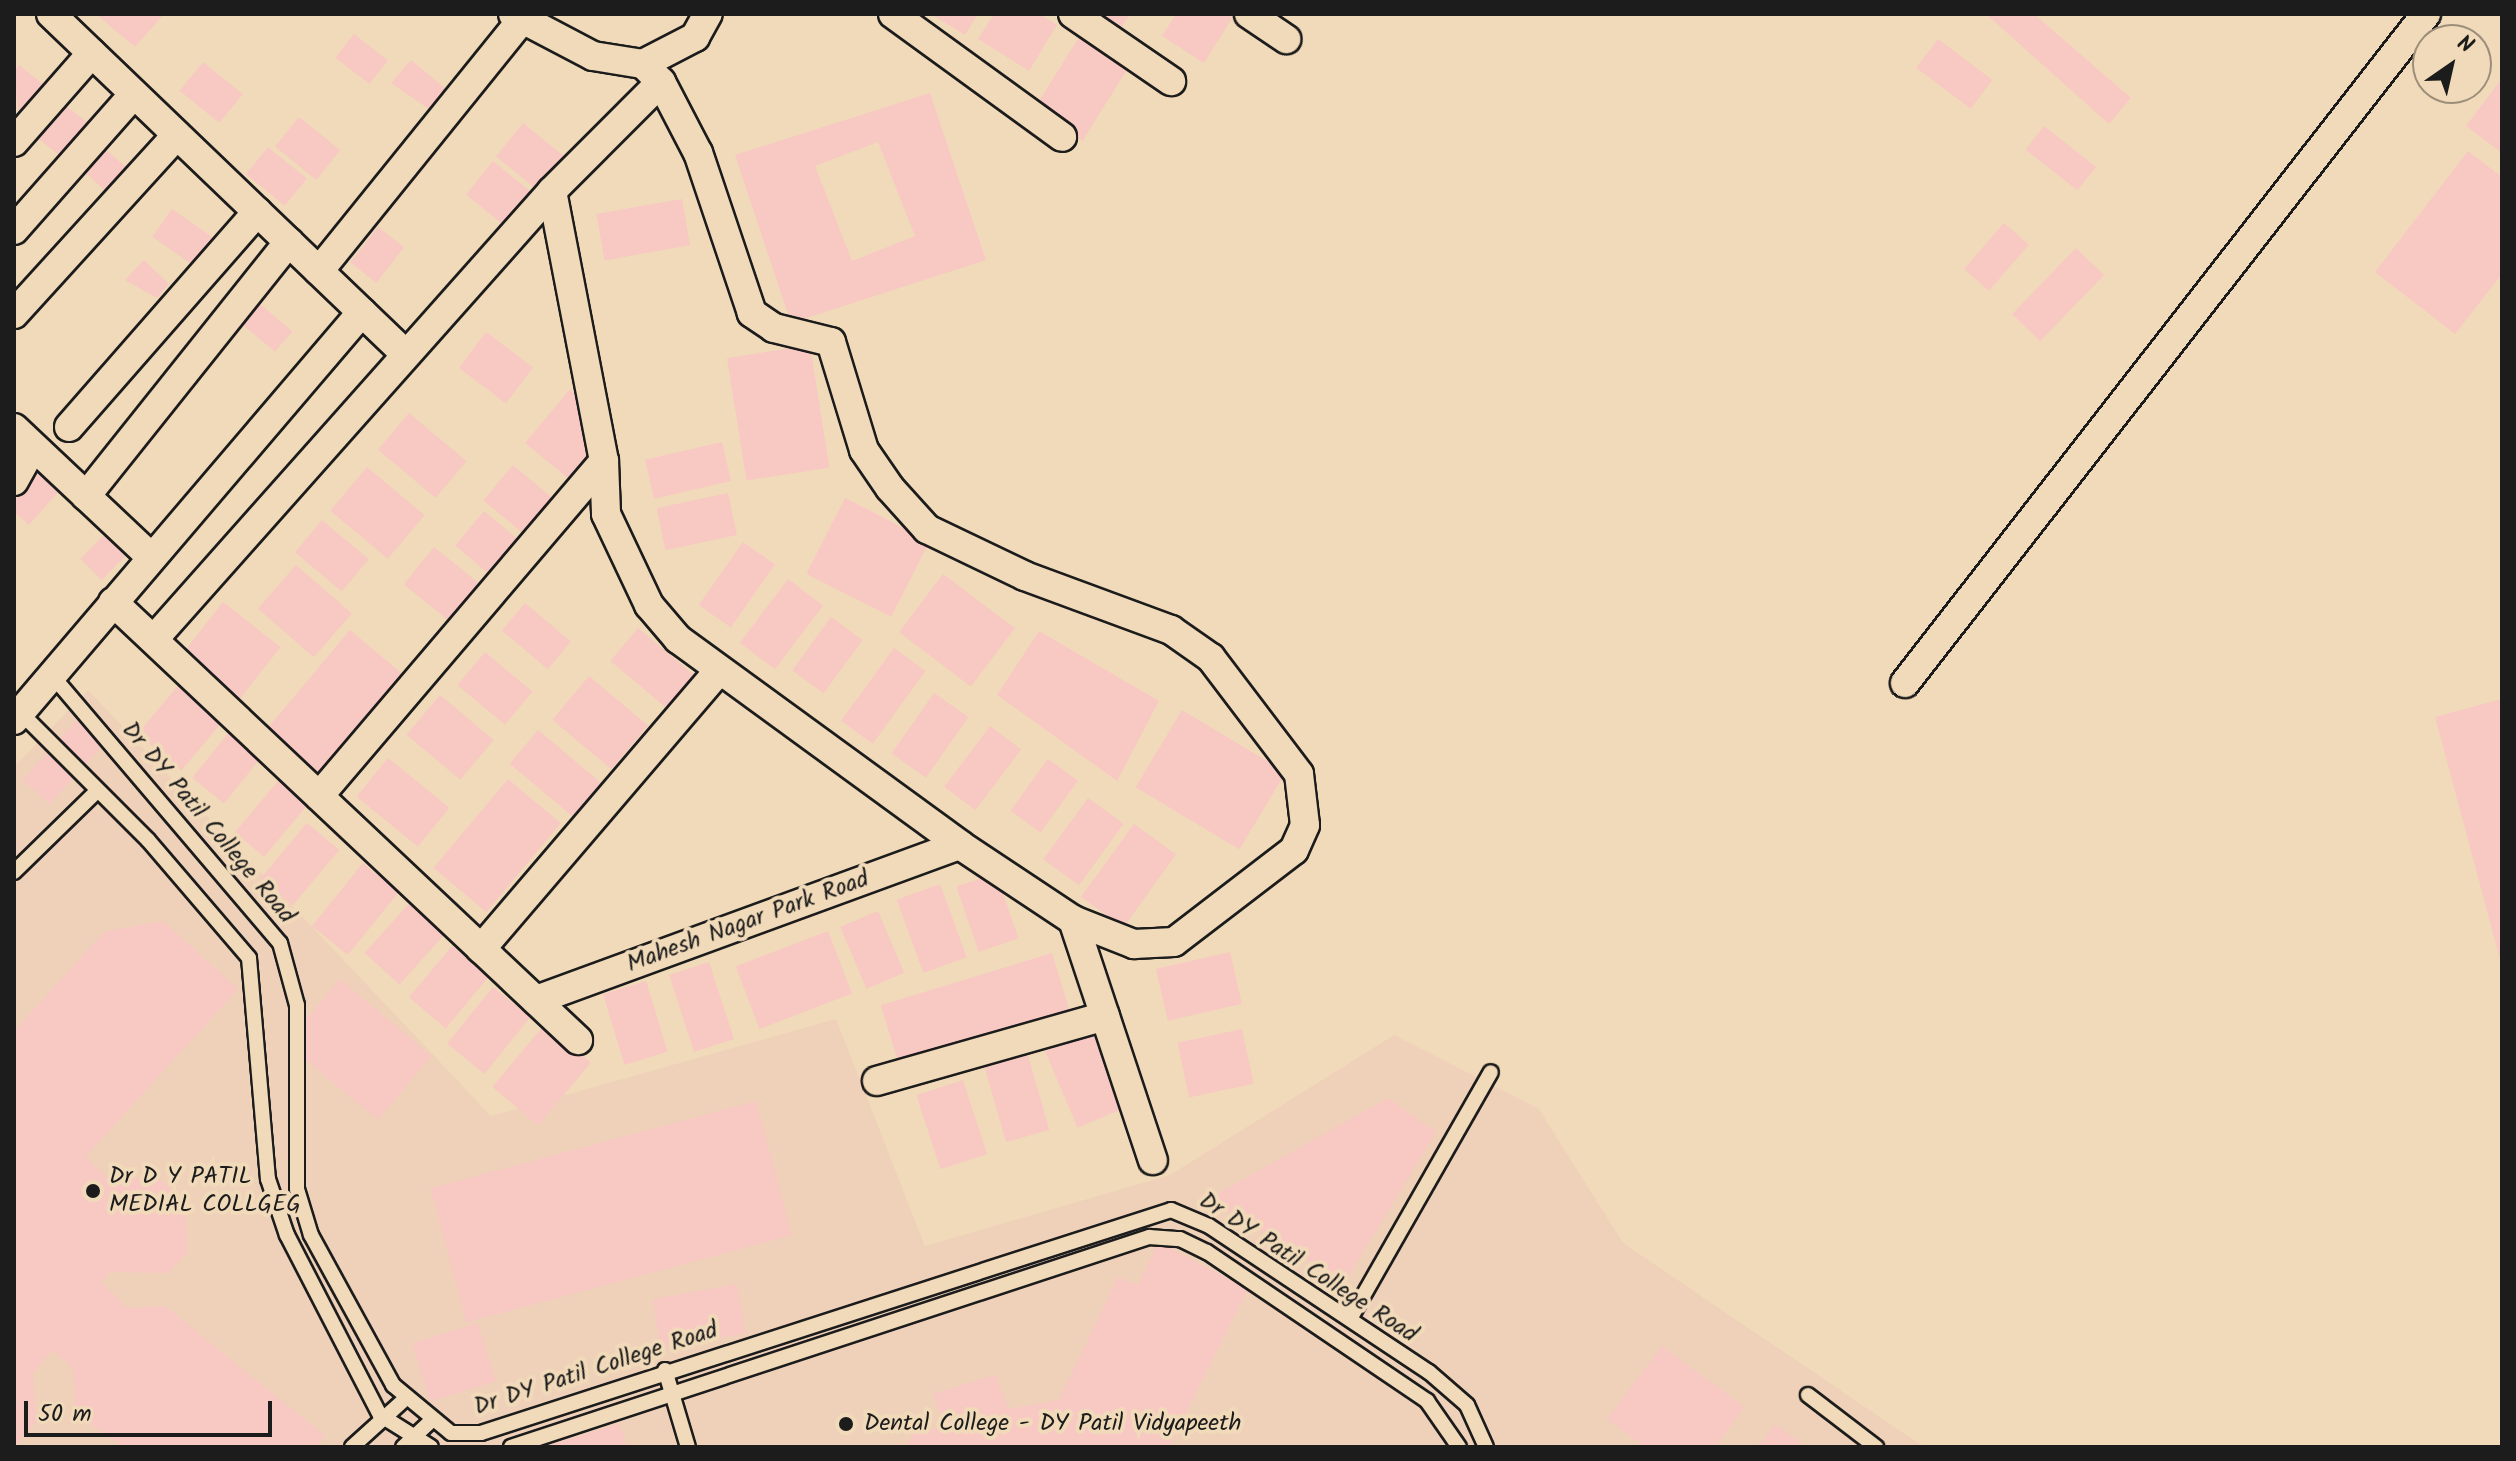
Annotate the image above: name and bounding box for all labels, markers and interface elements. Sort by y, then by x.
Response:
north arrow [2412,24,2492,104]
text: N [2449,27,2480,64]
street label: Dr DY Patil College Road [115,716,301,930]
street label: Mahesh Nagar Park Road [623,865,873,979]
place label: Dr D Y PATIL MEDIAL COLLGEG [109,1163,301,1219]
marker: Dr D Y PATIL MEDIAL COLLGEG [84,1182,102,1200]
street label: Dr DY Patil College Road [1193,1187,1423,1349]
street label: Dr DY Patil College Road [471,1316,721,1422]
scale bar [28,1385,276,1435]
text: 50 m [38,1395,92,1434]
place label: Dental College - DY Patil Vidyapeeth [864,1410,1241,1438]
marker: Dental College - DY Patil Vidyapeeth [835,1413,857,1435]

